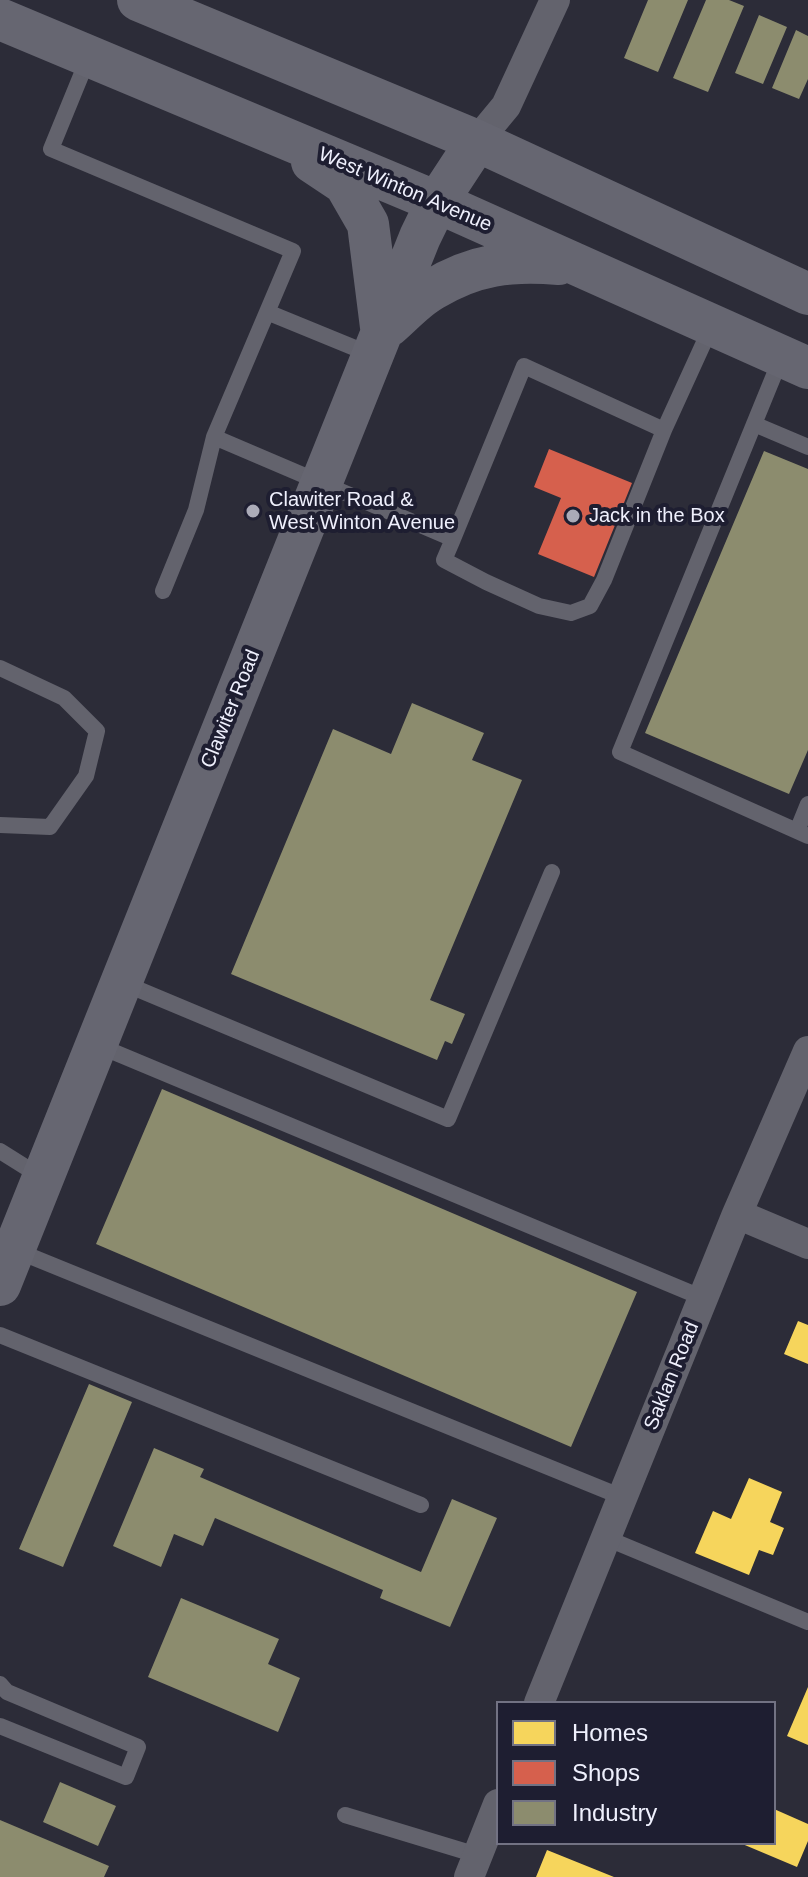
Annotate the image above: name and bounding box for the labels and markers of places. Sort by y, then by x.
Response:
place label: Clawiter Road & West Winton Avenue [269,488,455,535]
marker: Clawiter Road & West Winton Avenue [244,502,262,520]
place label: Jack in the Box [589,504,725,528]
marker: Jack in the Box [564,507,582,525]

